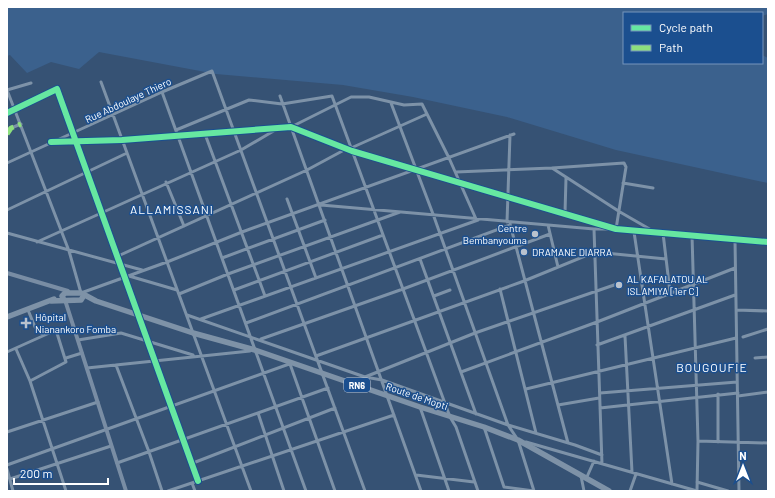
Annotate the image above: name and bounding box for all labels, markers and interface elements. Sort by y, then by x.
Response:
legend [623,12,763,64]
text: Cycle path [659,20,713,34]
text: Path [659,40,683,54]
street label: Rue Abdoulaye Thiero [83,75,173,125]
district label: ALLAMISSANI [130,202,214,216]
place label: Centre Bembanyouma [463,222,527,246]
marker: Centre Bembanyouma [530,229,540,239]
place label: DRAMANE DIARRA [532,246,612,258]
marker: DRAMANE DIARRA [519,247,529,257]
place label: AL KAFALATOU AL ISLAMIYA [1er C] [627,273,708,297]
marker: AL KAFALATOU AL ISLAMIYA [1er C] [614,280,624,290]
place label: Hôpital Nianankoro Fomba [35,311,116,335]
marker: Hôpital Nianankoro Fomba [20,317,32,329]
district label: BOUGOUFIE [676,360,748,374]
road number: RN6 [344,378,370,392]
street label: Route de Mopti [384,380,450,412]
north arrow [723,446,763,486]
text: N [739,449,747,462]
scale bar [14,460,108,486]
text: 200 m [20,466,52,480]

